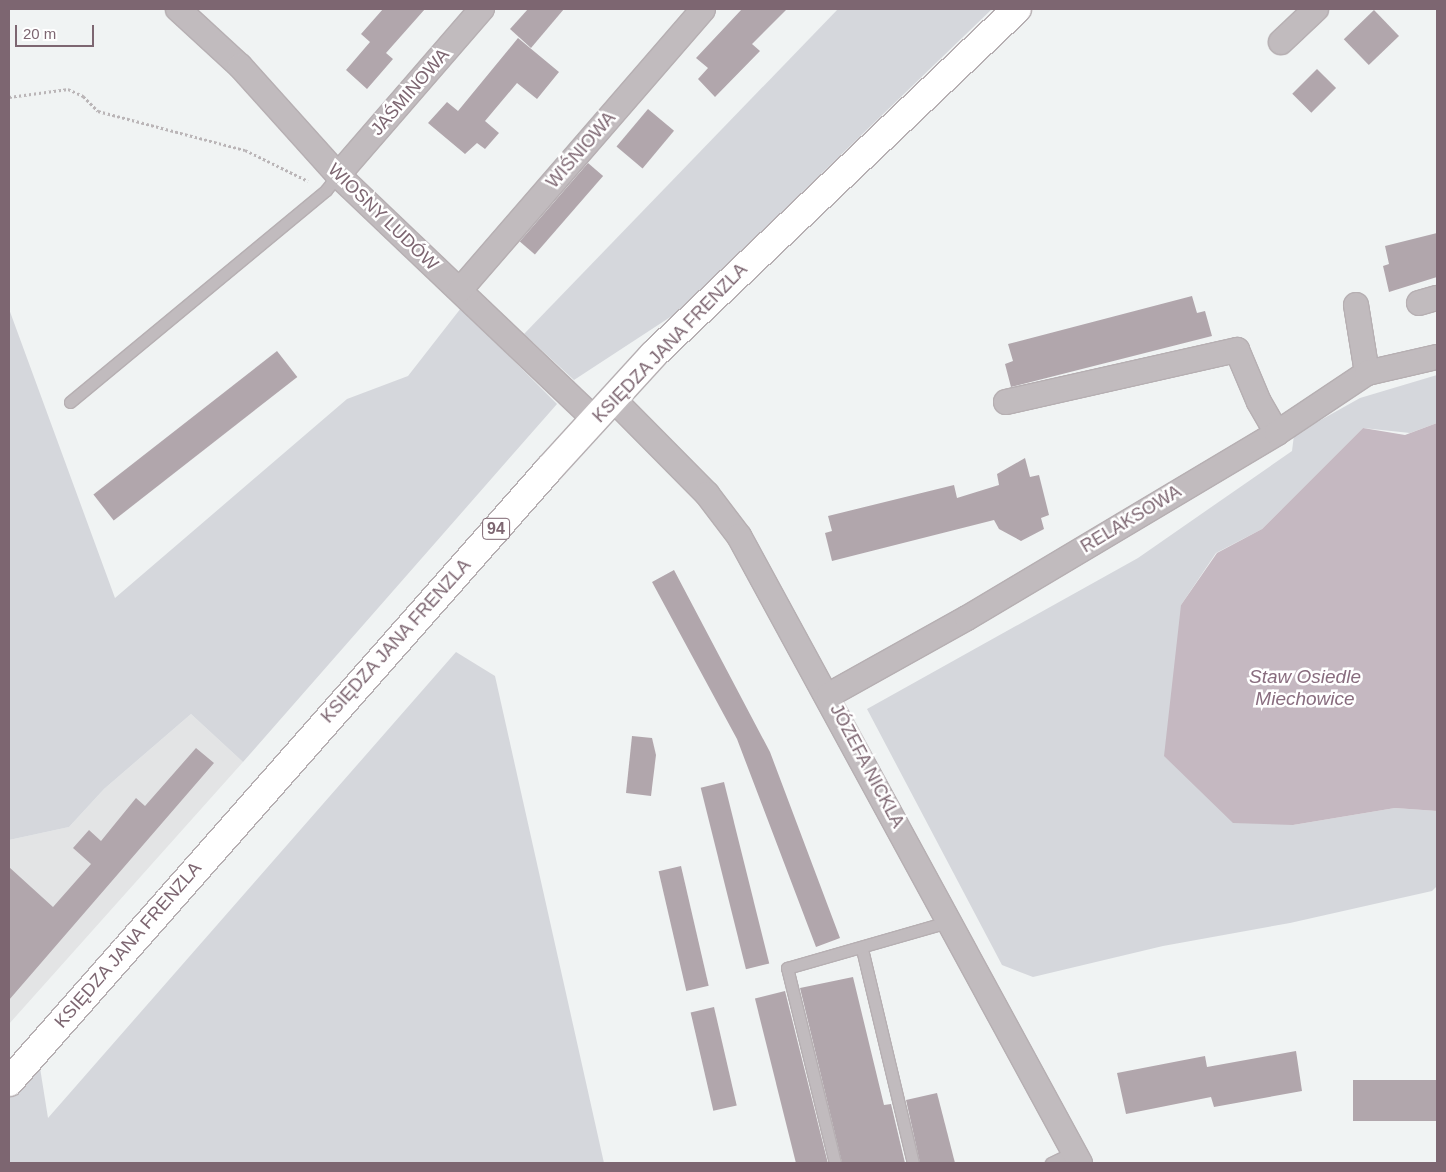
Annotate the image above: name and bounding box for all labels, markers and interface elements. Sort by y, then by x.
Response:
scale bar [18,15,96,47]
text: 20 m [23,25,56,42]
street label: JAŚMINOWA [366,44,454,140]
street label: WIŚNIOWA [542,107,620,193]
street label: WIOSNY LUDÓW [323,159,443,275]
street label: KSIĘDZA JANA FRENZLA [588,258,752,428]
street label: RELAKSOWA [1077,481,1185,557]
road number: 94 [481,516,511,542]
street label: KSIĘDZA JANA FRENZLA [316,554,476,728]
water label: Staw Osiedle Miechowice [1249,666,1361,710]
street label: JÓZEFA NICKLA [825,700,909,832]
street label: KSIĘDZA JANA FRENZLA [49,857,207,1033]

